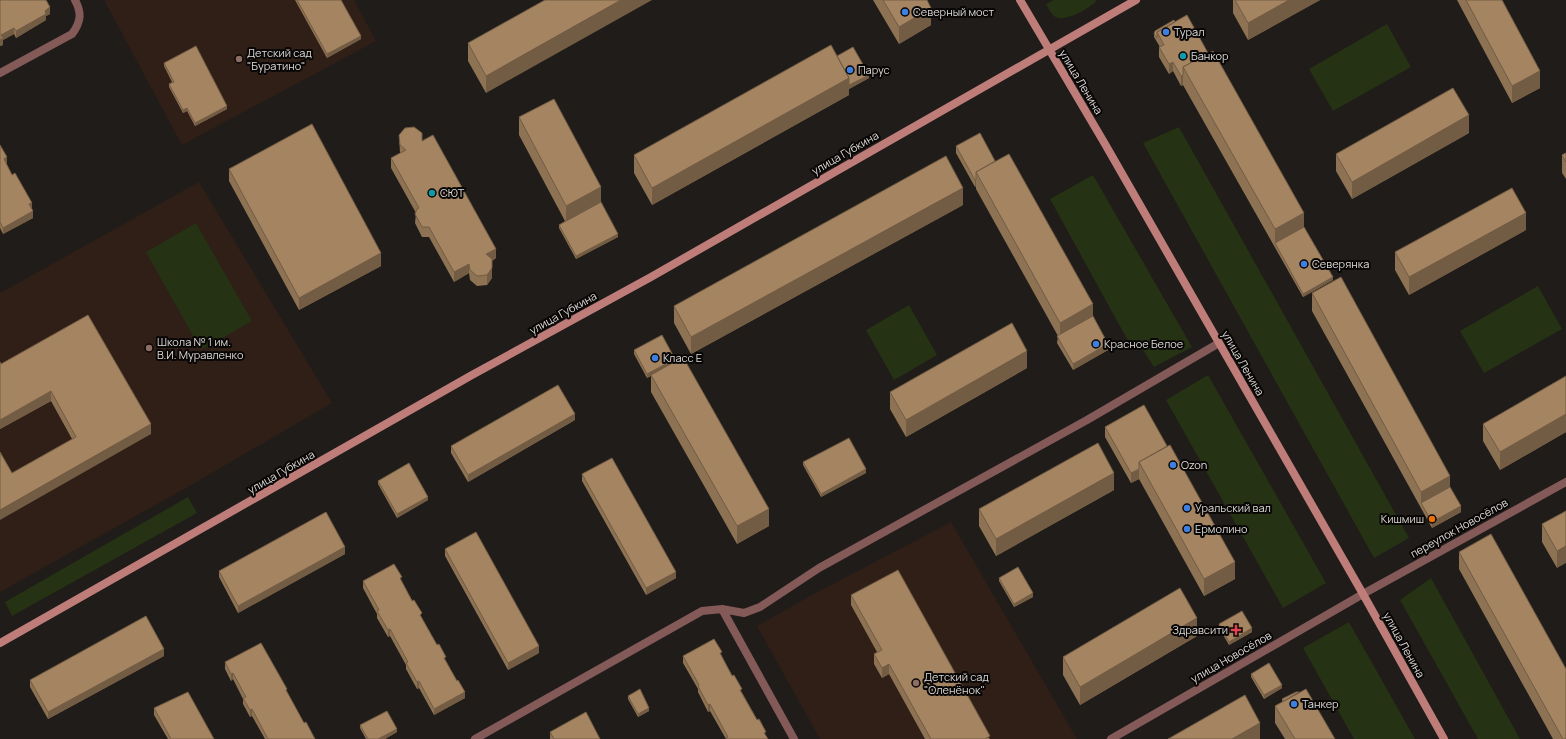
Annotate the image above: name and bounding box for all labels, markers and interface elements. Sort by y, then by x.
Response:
place label: Северный мост [913,4,995,19]
marker: Северный мост [900,7,910,17]
place label: Турал [1174,24,1205,39]
marker: Турал [1161,27,1171,37]
place label: Детский сад "Буратино" [247,45,312,73]
street label: улица Ленина [1056,47,1107,117]
place label: Банкор [1191,48,1229,63]
marker: Банкор [1178,51,1188,61]
marker: Детский сад "Буратино" [234,54,244,64]
place label: Парус [858,62,890,77]
marker: Парус [845,65,855,75]
street label: улица Губкина [809,127,881,178]
place label: СЮТ [440,185,465,200]
marker: СЮТ [427,188,437,198]
place label: Северянка [1312,256,1369,271]
marker: Северянка [1299,259,1309,269]
street label: улица Губкина [526,288,599,337]
street label: улица Ленина [1219,327,1268,398]
place label: Школа № 1 им. В.И. Муравленко [157,334,244,362]
place label: Красное Белое [1104,336,1184,351]
marker: Красное Белое [1091,339,1101,349]
marker: Школа № 1 им. В.И. Муравленко [144,343,154,353]
place label: Класс Е [663,350,702,365]
marker: Класс Е [650,353,660,363]
street label: улица Губкина [245,446,317,497]
place label: Ozon [1181,457,1207,472]
marker: Ozon [1168,460,1178,470]
street label: переулок Новосёлов [1407,494,1510,561]
place label: Уральский вал [1195,500,1271,515]
marker: Уральский вал [1182,503,1192,513]
place label: Кишмиш [1381,511,1424,526]
marker: Кишмиш [1427,514,1437,524]
place label: Ермолино [1195,521,1248,536]
marker: Ермолино [1182,524,1192,534]
street label: улица Ленина [1380,609,1429,680]
place label: Здравсити [1172,622,1228,637]
marker: Здравсити [1231,625,1241,635]
street label: улица Новосёлов [1188,627,1274,686]
place label: Детский сад "Оленёнок" [924,669,989,697]
marker: Детский сад "Оленёнок" [911,678,921,688]
place label: Танкер [1302,696,1339,711]
marker: Танкер [1289,699,1299,709]

